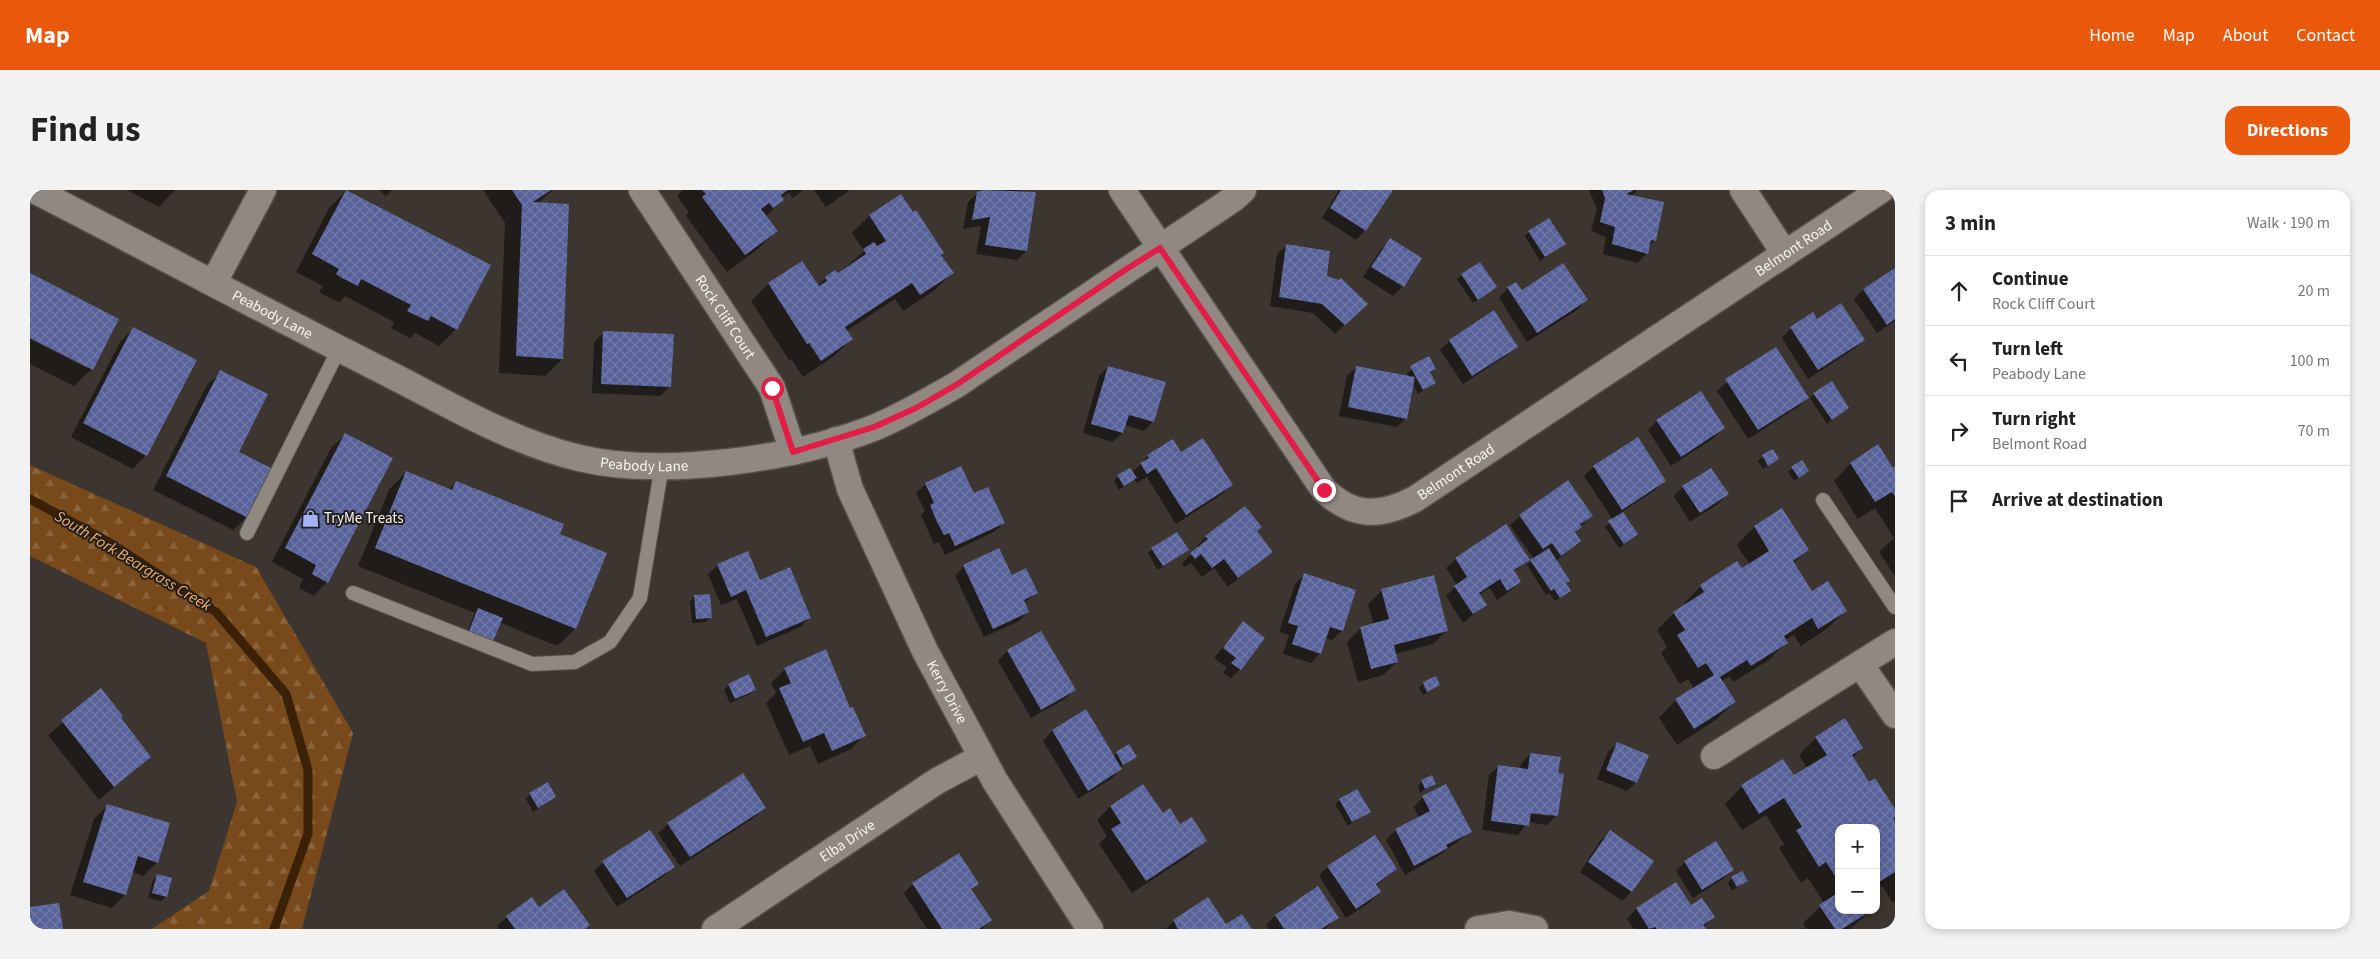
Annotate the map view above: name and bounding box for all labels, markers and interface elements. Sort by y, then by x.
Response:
text: Map [25,18,70,53]
text: Home [2089,23,2135,48]
text: Map [2163,23,2195,48]
text: About [2223,23,2268,48]
text: Contact [2296,23,2355,48]
text: Find us [30,105,140,155]
button: Directions [2225,106,2350,155]
text: 3 min [1945,208,1996,238]
text: Walk · 190 m [2247,212,2330,234]
street label: Belmont Road [1750,215,1836,282]
text: Continue [1992,266,2069,293]
street label: Rock Cliff Court [690,271,761,363]
icon: ahead [1945,277,1973,305]
text: 20 m [2298,280,2330,302]
street label: Peabody Lane [228,285,317,344]
text: Rock Cliff Court [1992,293,2095,315]
text: Turn left [1992,336,2063,363]
icon: left [1945,347,1973,375]
text: 100 m [2290,350,2330,372]
text: Peabody Lane [1992,363,2086,385]
route start [761,377,784,400]
text: Turn right [1992,406,2076,433]
icon: right [1945,417,1973,445]
text: 70 m [2298,420,2330,442]
text: Belmont Road [1992,433,2087,455]
street label: Belmont Road [1413,439,1499,505]
street label: Peabody Lane [599,452,689,477]
route end [1313,479,1336,502]
icon: arrive [1945,487,1973,515]
text: Arrive at destination [1992,487,2163,514]
water label: South Fork Beargrass Creek [50,505,216,617]
shop icon: TryMe Treats [300,508,320,528]
place label: TryMe Treats [324,508,403,529]
street label: Kerry Drive [921,656,973,728]
street label: Elba Drive [815,815,879,867]
map controls [1835,824,1880,914]
button: + [1835,824,1880,869]
button: − [1835,869,1880,914]

